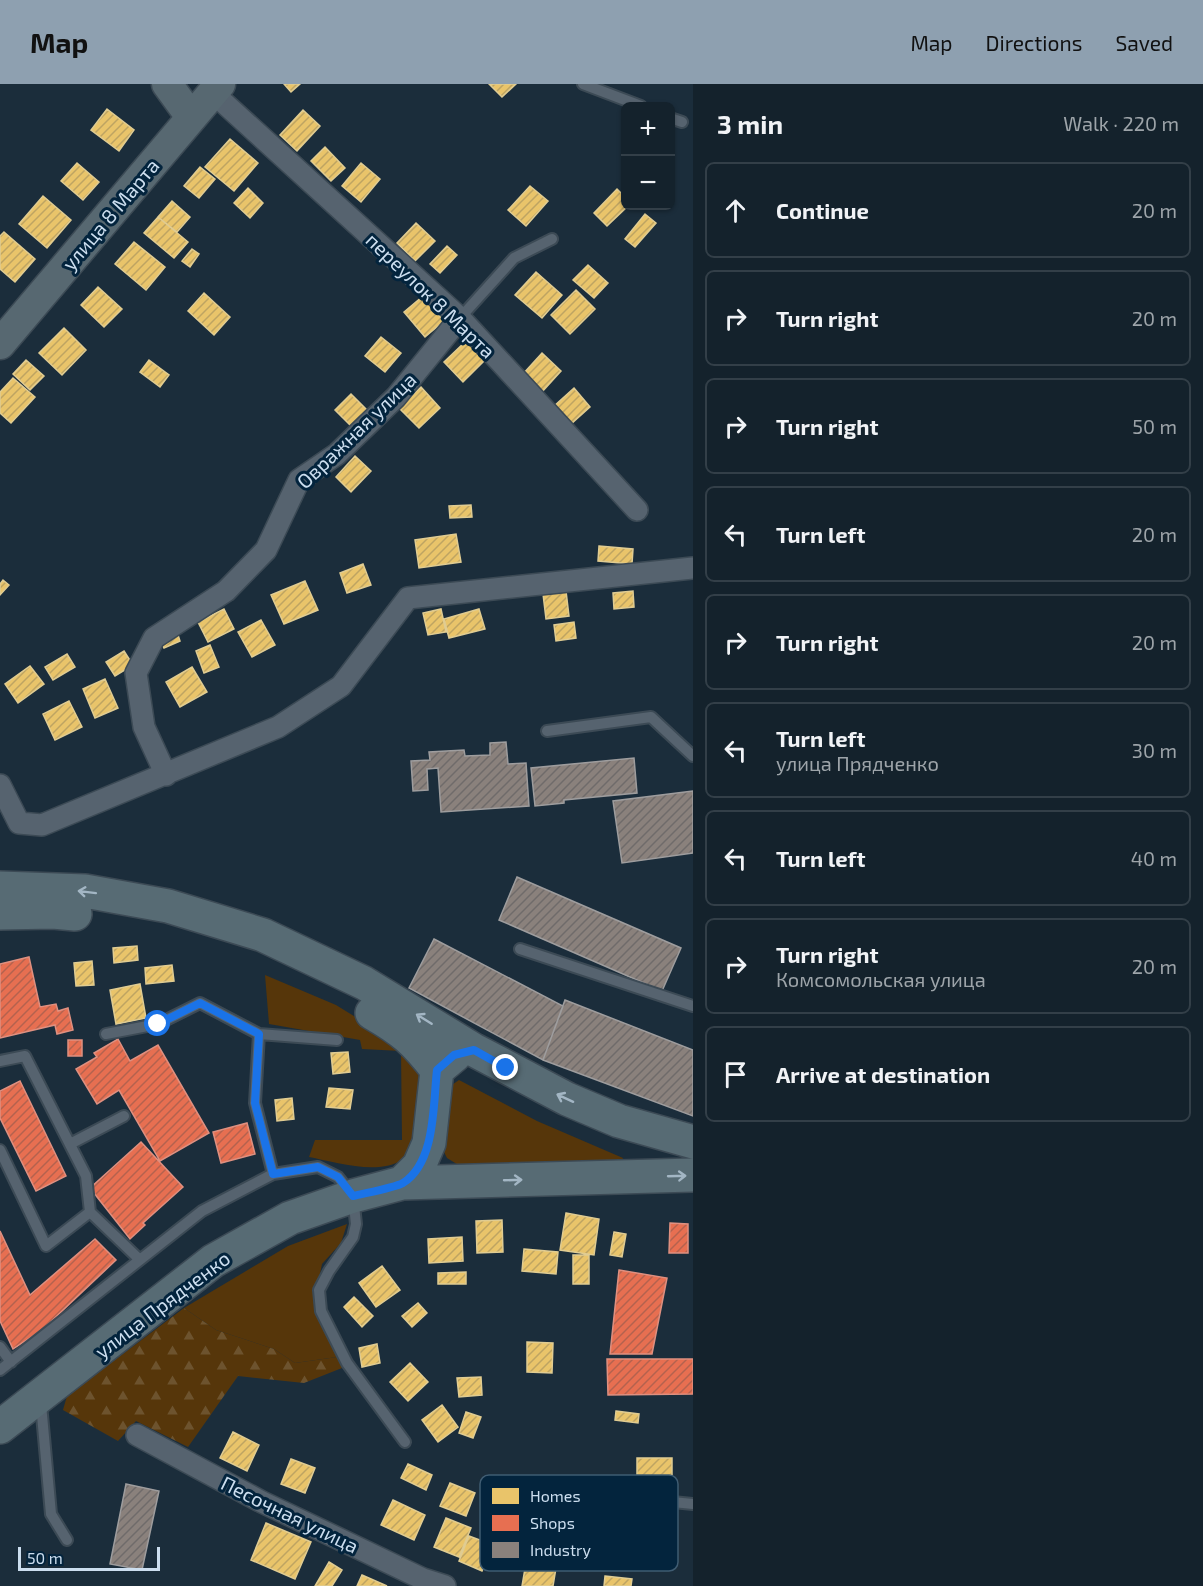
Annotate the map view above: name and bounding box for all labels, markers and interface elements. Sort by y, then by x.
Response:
text: Map [30,25,88,59]
text: Map [910,30,953,55]
text: Directions [986,30,1082,55]
text: Saved [1115,30,1173,55]
map controls [621,102,675,210]
button: + [621,102,675,156]
text: 3 min [717,108,783,139]
text: Walk · 220 m [1063,111,1179,135]
street label: улица 8 Марта [56,153,164,275]
button: − [621,156,675,210]
icon: ahead [719,194,752,227]
text: Continue [776,197,869,223]
text: 20 m [1132,198,1177,222]
street label: переулок 8 Марта [361,227,501,363]
icon: right [719,302,752,335]
text: Turn right [776,305,878,331]
text: 20 m [1132,306,1177,330]
street label: Овражная улица [291,367,421,494]
icon: right [719,410,752,443]
text: Turn right [776,413,878,439]
text: 50 m [1132,414,1177,438]
icon: left [719,518,752,551]
text: Turn left [776,521,865,547]
text: 20 m [1132,522,1177,546]
icon: right [719,626,752,659]
text: Turn right [776,629,878,655]
text: 20 m [1132,630,1177,654]
text: Turn left [776,725,865,751]
icon: left [719,734,752,767]
text: 30 m [1132,738,1177,762]
text: улица Прядченко [776,751,939,775]
icon: left [719,842,752,875]
text: Turn left [776,845,865,871]
text: 40 m [1131,846,1177,870]
one-way arrow [78,887,98,898]
text: Turn right [776,941,878,967]
icon: right [719,950,752,983]
text: 20 m [1132,954,1177,978]
text: Комсомольская улица [776,967,986,991]
route start [144,1010,170,1036]
one-way arrow [416,1013,433,1025]
route end [492,1054,518,1080]
icon: arrive [719,1058,752,1091]
text: Arrive at destination [776,1061,990,1087]
one-way arrow [557,1091,575,1103]
one-way arrow [667,1170,687,1181]
one-way arrow [503,1175,523,1186]
street label: улица Прядченко [90,1245,235,1363]
street label: Песочная улица [217,1470,363,1559]
legend [480,1475,678,1571]
text: Homes [530,1486,581,1505]
text: Shops [530,1513,575,1532]
text: Industry [530,1540,591,1559]
scale bar [18,1544,160,1572]
text: 50 m [27,1548,63,1567]

